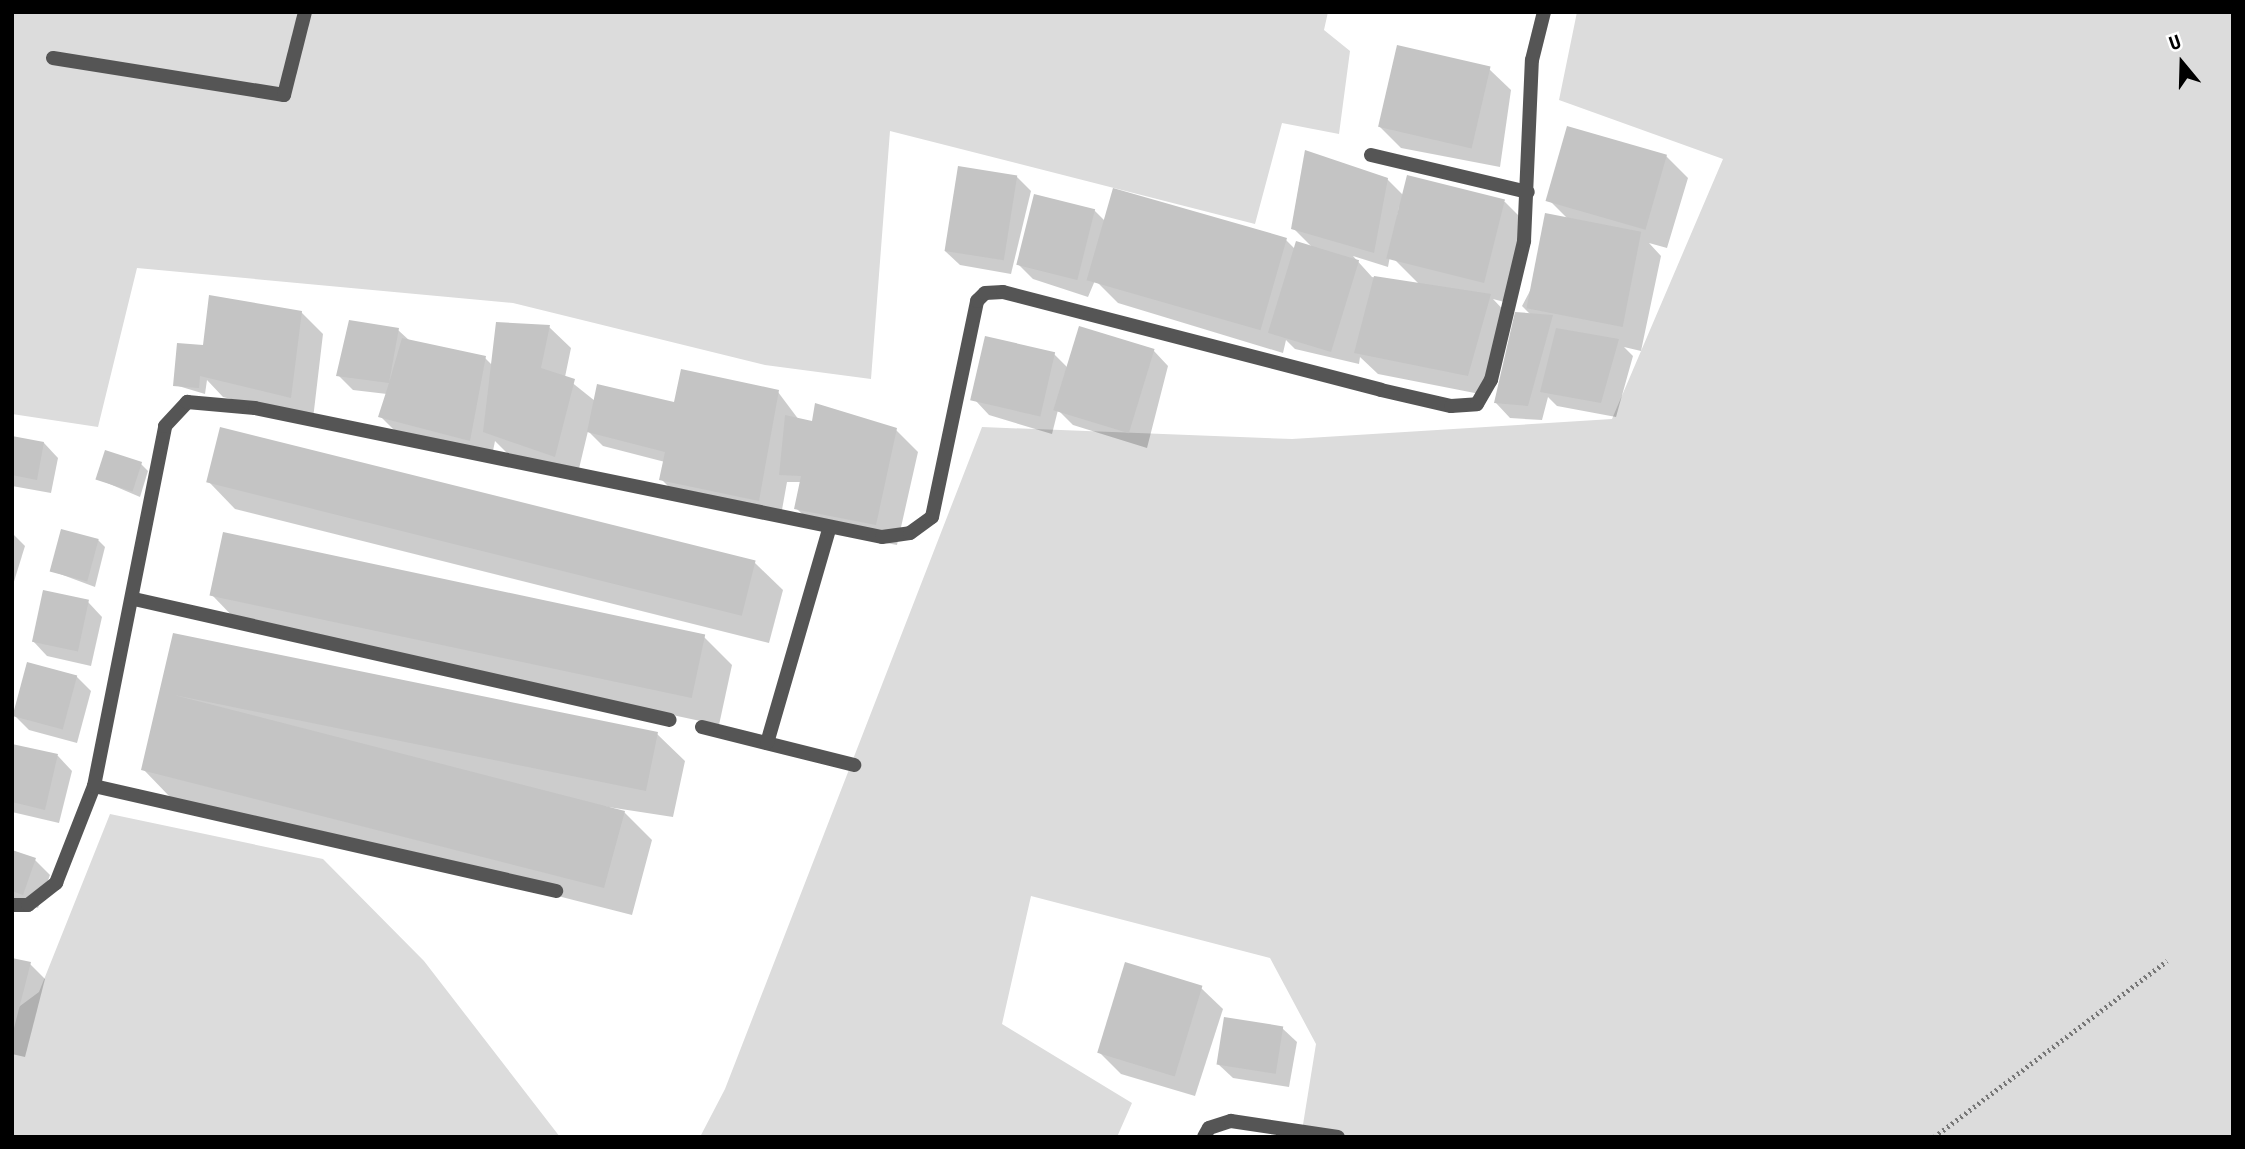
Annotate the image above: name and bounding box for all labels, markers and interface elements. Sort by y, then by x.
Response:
north arrow [2147,28,2217,98]
text: U [2166,30,2184,55]

